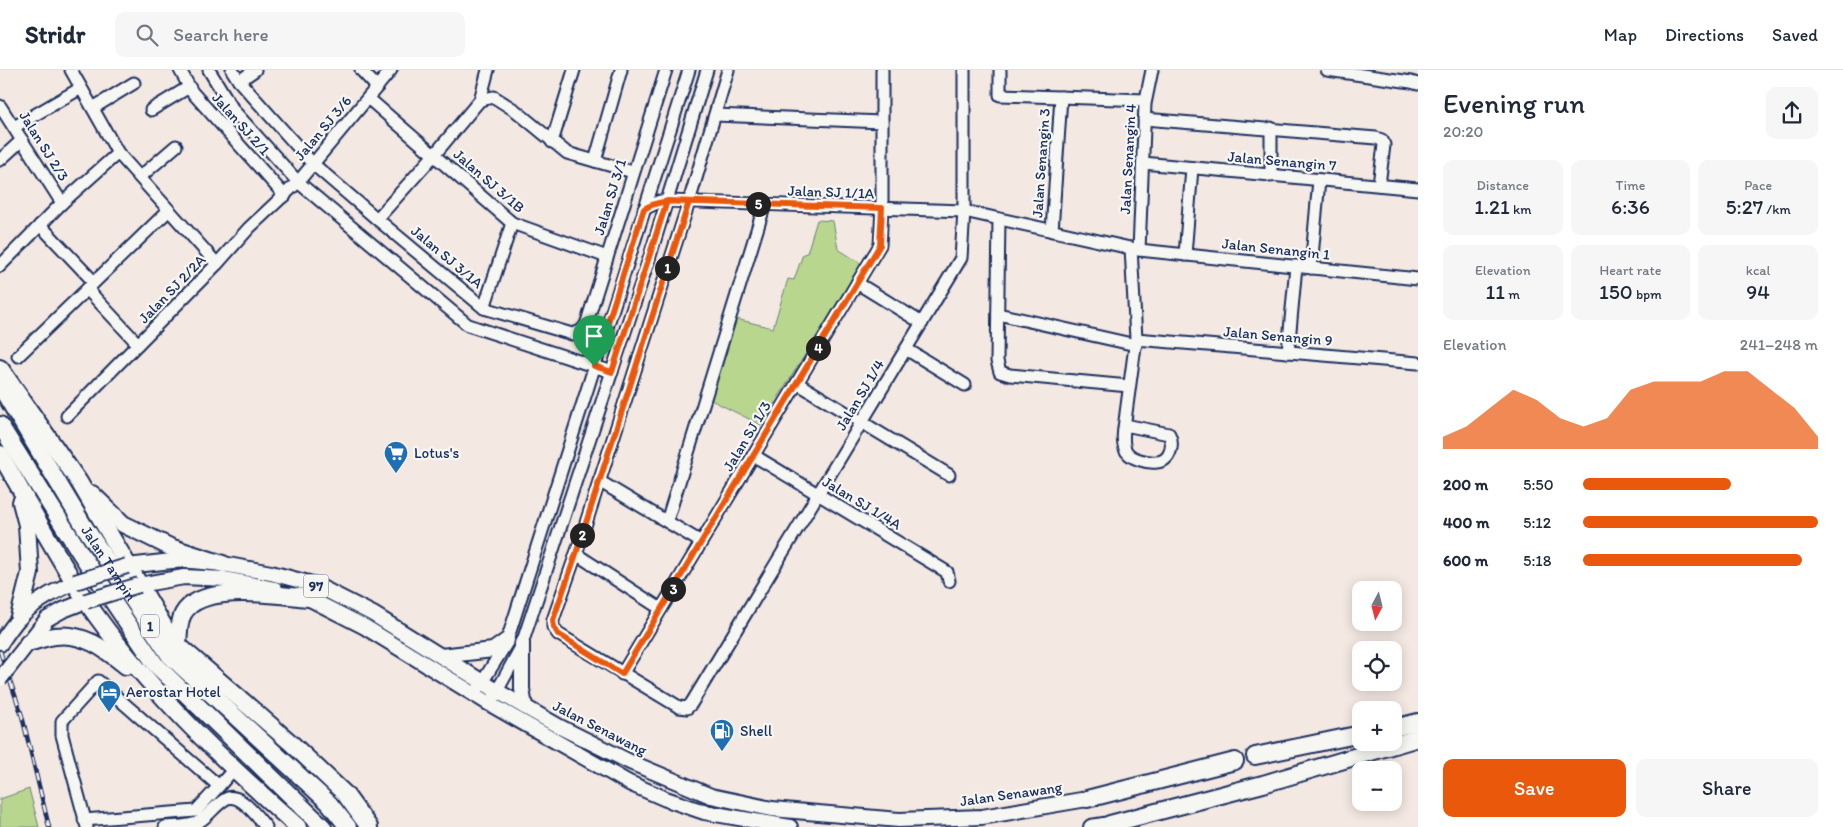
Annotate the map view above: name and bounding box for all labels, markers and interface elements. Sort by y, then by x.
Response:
search box [115,12,465,57]
text: Stridr [25,20,85,49]
icon: search [133,21,161,49]
text: Search here [173,23,269,46]
text: Map [1604,24,1637,46]
text: Directions [1665,24,1744,46]
text: Saved [1772,24,1818,46]
text: Evening run [1443,86,1585,120]
button: share [1766,87,1818,139]
street label: Jalan SJ 2/1 [208,89,274,159]
street label: Jalan SJ 3/6 [291,92,355,164]
street label: Jalan Senangin 4 [1116,103,1140,215]
street label: Jalan SJ 2/3 [15,108,73,184]
street label: Jalan Senangin 3 [1028,108,1054,218]
text: 20:20 [1443,122,1483,141]
street label: Jalan SJ 3/1B [450,145,528,217]
street label: Jalan Senangin 7 [1227,147,1338,175]
street label: Jalan SJ 3/1 [590,157,630,237]
text: Distance [1477,177,1529,194]
text: Time [1616,177,1645,194]
text: Pace [1744,177,1772,194]
street label: Jalan SJ 1/1A [787,181,875,203]
pin: 5 [746,192,770,216]
text: 1.21 [1474,194,1510,219]
text: 6:36 [1611,194,1650,219]
text: 5:27 [1726,194,1763,219]
text: 5 [755,196,762,213]
text: km [1510,201,1532,218]
text: /km [1763,201,1791,218]
street label: Jalan SJ 3/1A [407,222,487,292]
street label: Jalan Senangin 1 [1221,234,1331,264]
street label: Jalan SJ 2/2A [135,251,210,327]
pin: 1 [654,256,680,280]
text: 1 [664,260,671,277]
text: Elevation [1475,262,1531,279]
text: Heart rate [1600,262,1661,279]
text: kcal [1746,262,1771,279]
text: 11 [1486,279,1505,304]
text: 150 [1599,279,1633,304]
text: 94 [1746,279,1770,304]
text: m [1505,286,1520,303]
text: bpm [1633,286,1662,303]
pin [573,315,615,366]
icon: arrive [580,322,608,350]
street label: Jalan Senangin 9 [1223,322,1333,350]
text: Elevation [1443,335,1507,354]
text: 241–248 m [1740,335,1818,354]
pin: 4 [806,336,830,360]
text: 4 [814,340,823,357]
street label: Jalan SJ 1/4 [832,356,888,434]
street label: Jalan SJ 1/3 [719,398,775,474]
supermarket icon: Lotus's [383,440,409,474]
place label: Lotus's [414,444,459,462]
street label: Jalan SJ 1/4A [819,472,905,534]
text: 200 m [1443,475,1488,494]
text: 5:50 [1523,475,1554,494]
text: 400 m [1443,513,1489,532]
text: 5:12 [1523,513,1551,532]
street label: Jalan Tampin [77,522,140,604]
pin: 2 [570,522,594,548]
text: 2 [579,527,586,544]
text: 600 m [1443,551,1488,570]
text: 5:18 [1523,551,1552,570]
road number: 97 [304,574,328,598]
pin: 3 [660,576,686,602]
text: 3 [670,581,677,598]
north arrow [1352,581,1402,631]
map controls [1352,581,1402,811]
road number: 1 [141,614,159,638]
button: locate [1352,641,1402,691]
hotel icon: Aerostar Hotel [96,679,122,713]
place label: Aerostar Hotel [126,683,222,701]
street label: Jalan Senawang [550,697,650,760]
button: + [1352,701,1402,751]
fuel station icon: Shell [709,718,735,752]
place label: Shell [740,722,773,740]
button: Save [1443,759,1626,817]
button: Share [1636,759,1818,817]
button: − [1352,761,1402,811]
street label: Jalan Senawang [959,778,1064,810]

